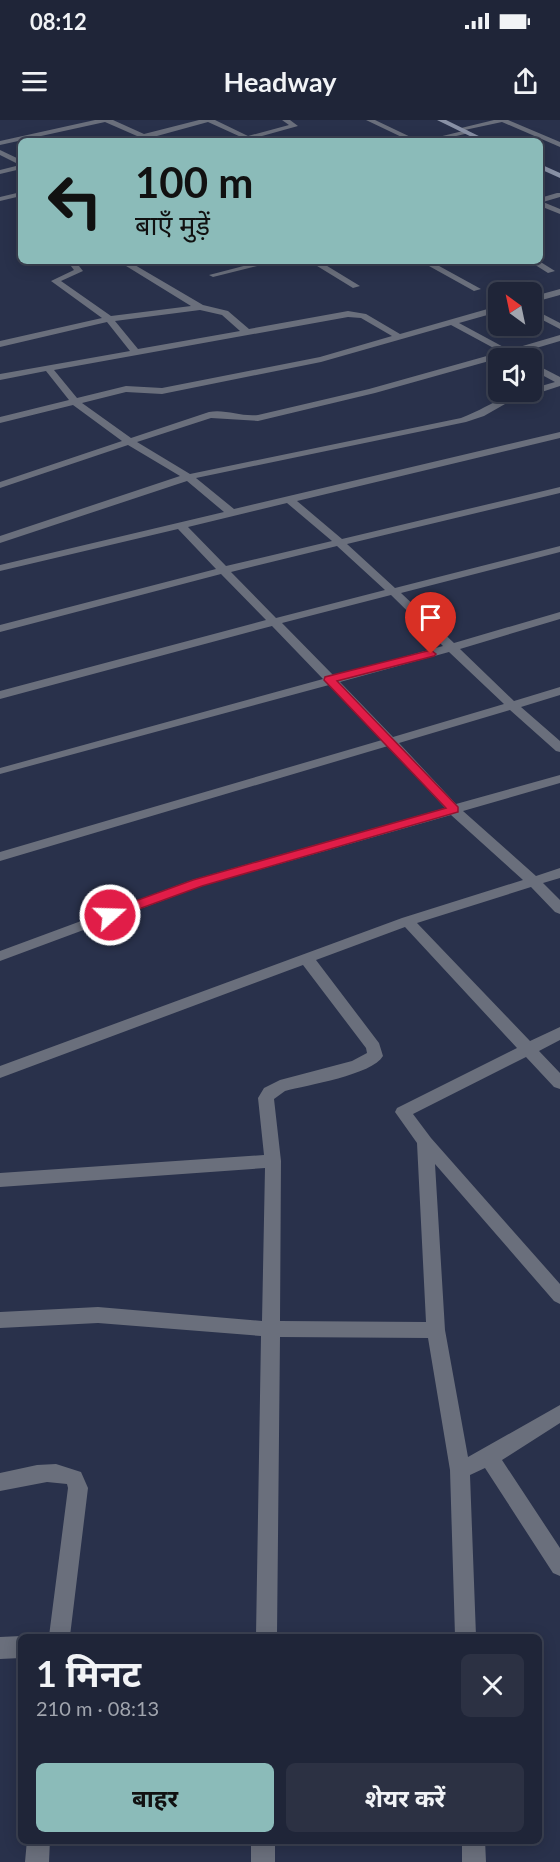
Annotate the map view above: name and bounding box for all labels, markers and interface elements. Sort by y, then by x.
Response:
text: 08:12 [30,8,87,35]
icon: menu [18,65,51,98]
text: Headway [224,65,336,98]
icon: share [509,65,542,98]
text: 100 m [135,157,253,207]
icon: left [36,162,114,240]
text: बाएँ मुड़ें [135,208,210,241]
north arrow [488,282,542,336]
map controls [488,282,542,402]
button: sound [488,348,542,402]
pin [405,592,456,654]
icon: arrive [414,601,447,634]
position arrow [78,883,142,947]
text: 1 मिनट [36,1651,141,1695]
button: close [461,1654,524,1717]
text: 210 m · 08:13 [36,1696,159,1720]
button: बाहर [36,1763,274,1832]
button: शेयर करें [286,1763,524,1832]

